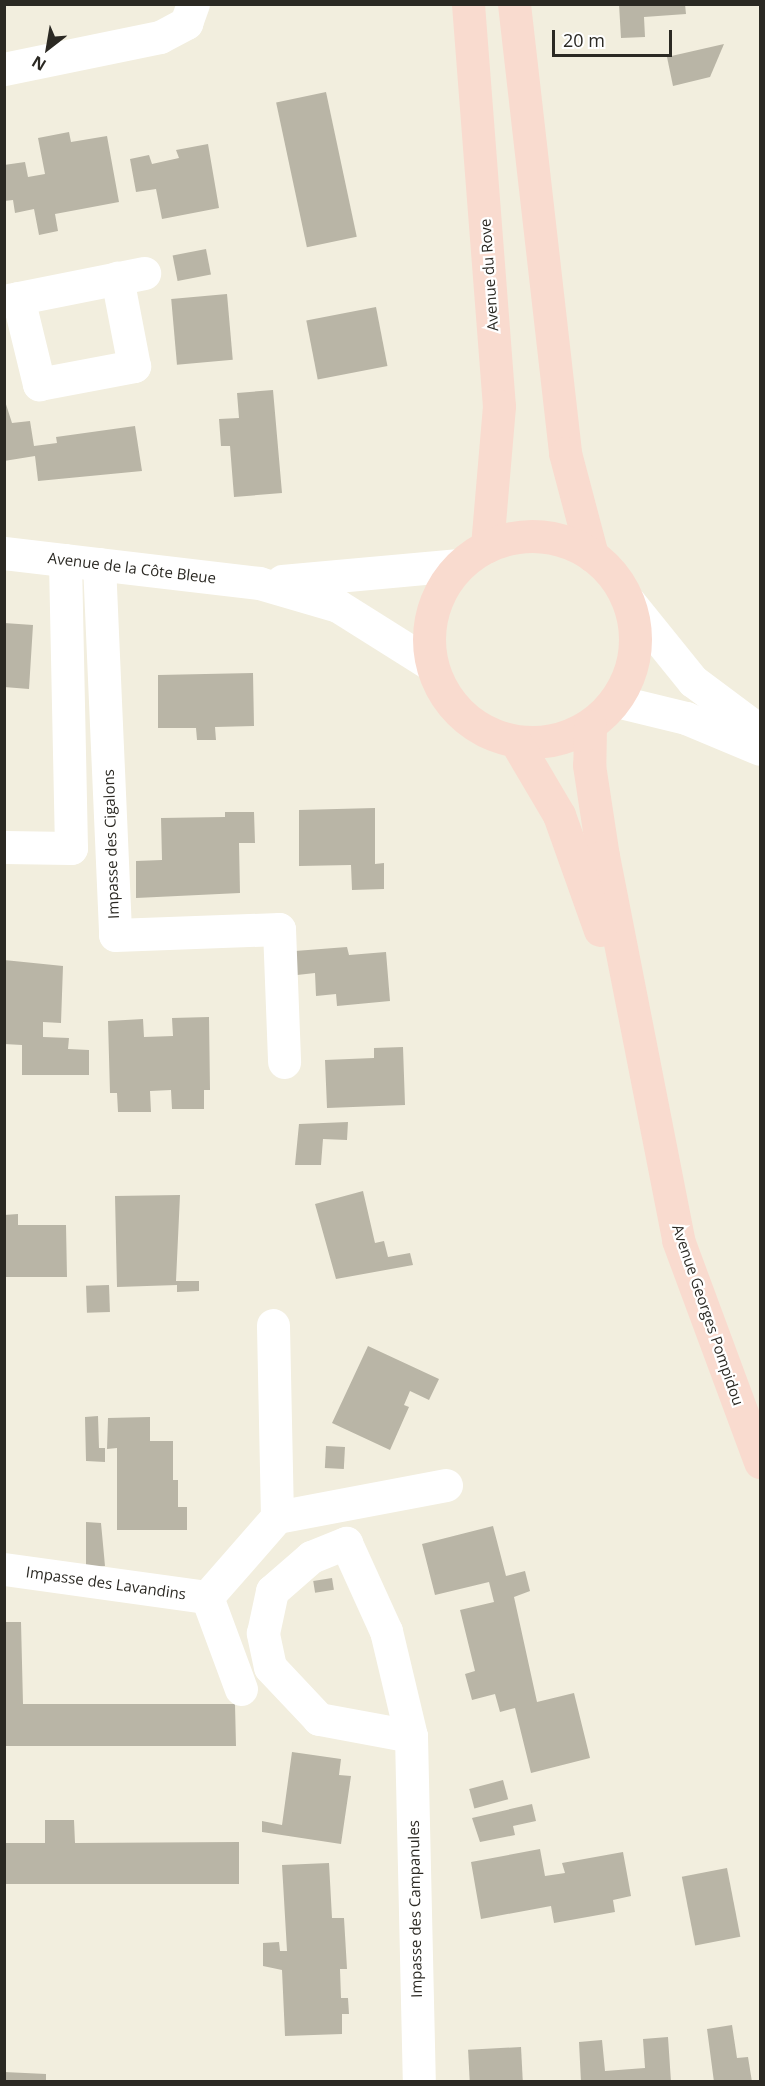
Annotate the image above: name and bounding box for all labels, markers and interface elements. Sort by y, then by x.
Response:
north arrow [18,18,78,78]
scale bar [555,18,675,56]
text: 20 m [563,28,605,52]
text: N [27,51,50,76]
street label: Avenue du Rove [476,218,502,332]
street label: Avenue de la Côte Bleue [47,549,217,587]
street label: Impasse des Cigalons [99,769,123,919]
street label: Avenue Georges Pompidou [668,1222,748,1408]
street label: Impasse des Lavandins [25,1563,187,1603]
street label: Impasse des Campanules [404,1820,426,1998]

